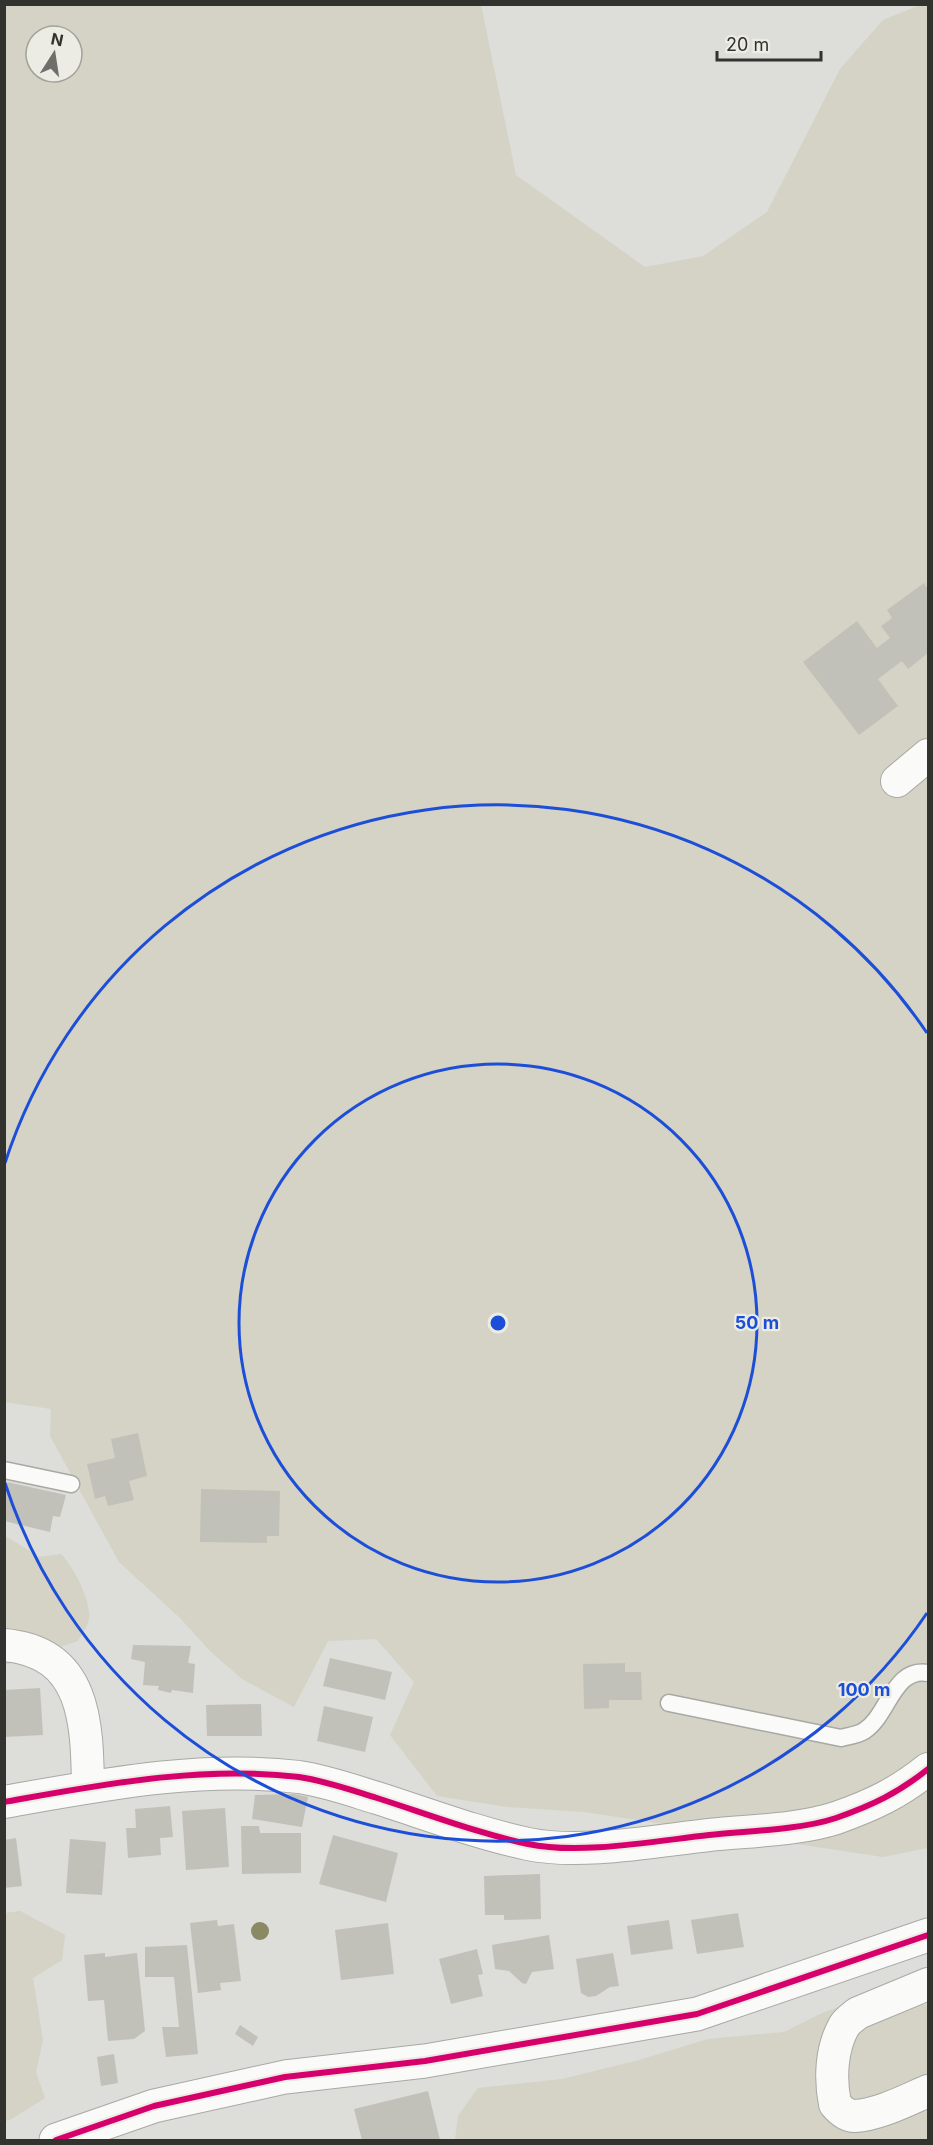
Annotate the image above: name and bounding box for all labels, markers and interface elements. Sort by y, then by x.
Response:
north arrow [24,24,84,84]
scale bar [717,24,820,62]
text: N [49,28,65,50]
text: 20 m [726,34,769,55]
text: 50 m [735,1312,779,1333]
centre of rings [488,1313,508,1333]
text: 100 m [838,1679,890,1700]

